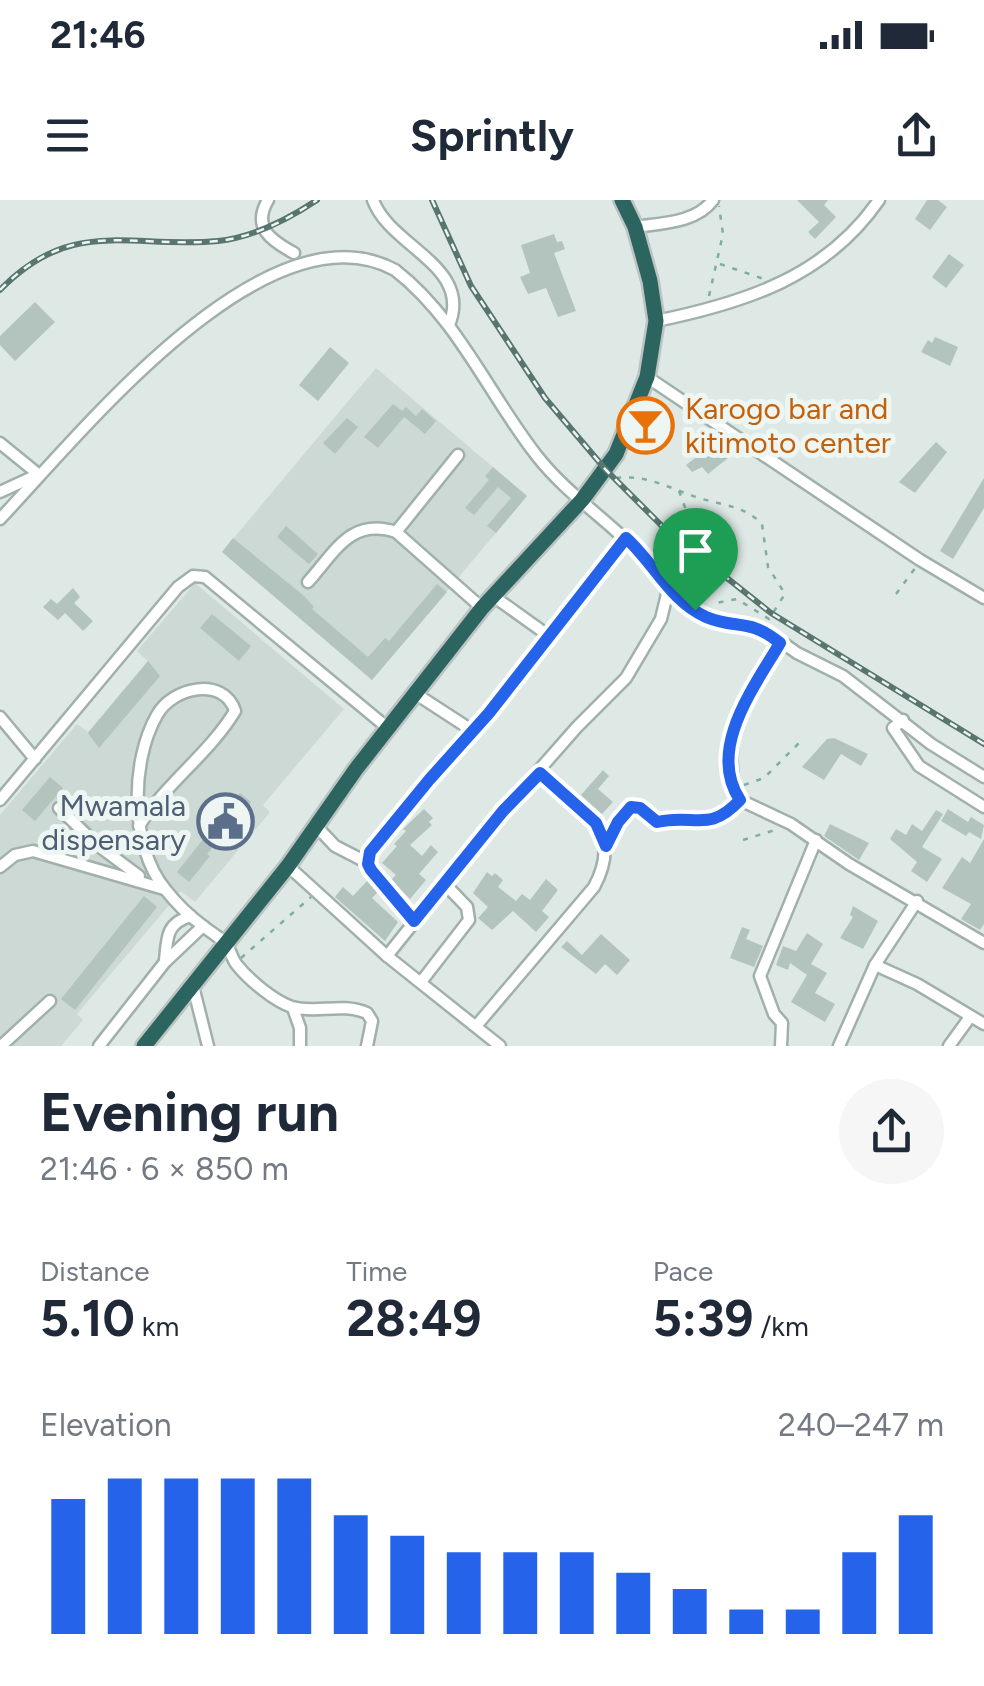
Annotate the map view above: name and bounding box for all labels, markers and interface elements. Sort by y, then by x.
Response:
text: 21:46 [50,12,146,58]
icon: menu [40,108,95,163]
text: Sprintly [410,108,574,162]
icon: share [889,108,944,163]
place label: Karogo bar and kitimoto center [685,390,891,461]
bar icon: Karogo bar and kitimoto center [616,395,676,455]
pin [653,508,738,611]
icon: arrive [668,523,723,578]
place label: Mwamala dispensary [41,787,186,858]
public building icon: Mwamala dispensary [195,792,255,852]
text: Evening run [40,1079,339,1145]
button: share [839,1079,944,1184]
text: 21:46 · 6 × 850 m [40,1150,289,1188]
text: Distance [40,1254,150,1288]
text: Time [346,1254,407,1288]
text: Pace [653,1254,713,1288]
text: 5.10 [40,1288,135,1349]
text: 28:49 [346,1288,482,1349]
text: 5:39 [653,1288,754,1349]
text: km [135,1309,179,1343]
text: /km [754,1309,809,1343]
text: Elevation [40,1406,172,1444]
text: 240–247 m [778,1406,944,1444]

